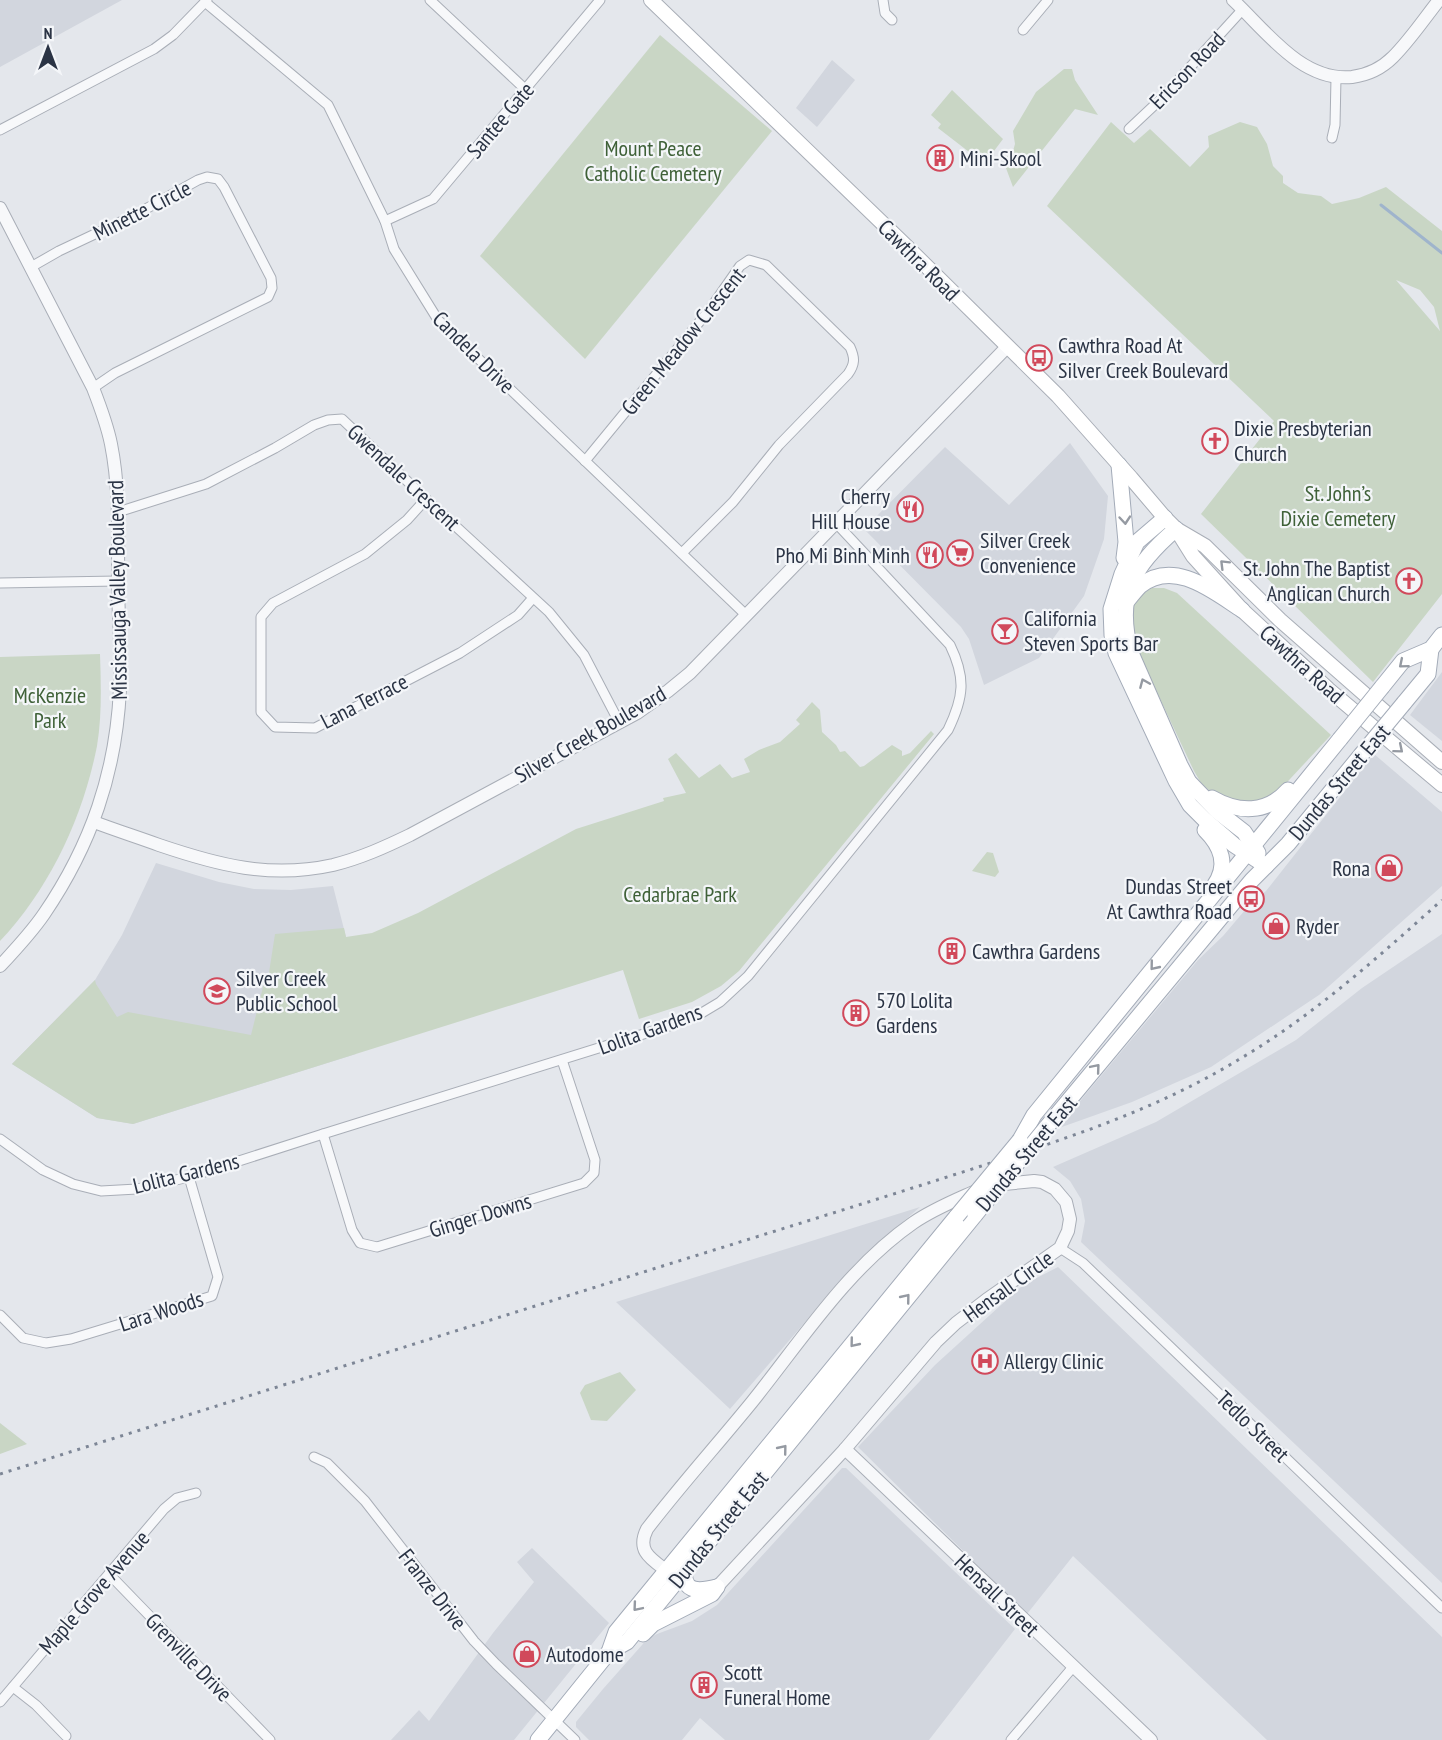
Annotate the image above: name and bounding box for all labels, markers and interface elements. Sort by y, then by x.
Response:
north arrow [18,18,78,78]
text: N [44,23,52,43]
street label: Ericson Road [1143,25,1231,115]
street label: Santee Gate [460,76,540,164]
park label: Mount Peace Catholic Cemetery [584,134,722,187]
building icon: Mini-Skool [925,143,955,173]
place label: Mini-Skool [960,144,1042,172]
street label: Minette Circle [88,173,196,247]
street label: Cawthra Road [872,213,966,307]
street label: Green Meadow Crescent [615,262,751,420]
street label: Candela Drive [427,305,521,399]
place label: Cawthra Road At Silver Creek Boulevard [1058,331,1228,384]
bus stop icon: Cawthra Road At Silver Creek Boulevard [1024,343,1054,373]
place label: Dixie Presbyterian Church [1234,414,1372,467]
street label: Gwendale Crescent [342,418,466,536]
church icon: Dixie Presbyterian Church [1200,426,1230,456]
park label: St. John’s Dixie Cemetery [1280,479,1396,532]
street label: Mississauga Valley Boulevard [101,480,133,700]
place label: Cherry Hill House [811,482,891,535]
restaurant icon: Cherry Hill House [895,494,925,524]
one-way arrow [1118,515,1131,524]
place label: Silver Creek Convenience [980,526,1076,579]
supermarket icon: Silver Creek Convenience [945,538,975,568]
restaurant icon: Pho Mi Binh Minh [915,540,945,570]
place label: Pho Mi Binh Minh [776,541,910,569]
place label: St. John The Baptist Anglican Church [1243,554,1390,607]
one-way arrow [1220,561,1231,572]
church icon: St. John The Baptist Anglican Church [1394,566,1424,596]
place label: California Steven Sports Bar [1024,604,1158,657]
bar icon: California Steven Sports Bar [990,616,1020,646]
street label: Cawthra Road [1254,619,1350,709]
one-way arrow [1399,656,1410,667]
street label: Lana Terrace [316,667,412,735]
street label: Silver Creek Boulevard [509,679,671,789]
one-way arrow [1140,679,1152,690]
park label: McKenzie Park [14,681,86,734]
street label: Dundas Street East [1282,718,1396,846]
one-way arrow [1392,742,1403,753]
shop icon: Rona [1374,853,1404,883]
place label: Rona [1332,854,1370,882]
place label: Dundas Street At Cawthra Road [1107,872,1232,925]
park label: Cedarbrae Park [623,880,737,908]
bus stop icon: Dundas Street At Cawthra Road [1236,884,1266,914]
shop icon: Ryder [1261,911,1291,941]
place label: Ryder [1296,912,1339,940]
building icon: Cawthra Gardens [937,936,967,966]
place label: Cawthra Gardens [972,937,1100,965]
one-way arrow [1150,959,1161,970]
place label: Silver Creek Public School [236,964,338,1017]
school or university icon: Silver Creek Public School [202,976,232,1006]
place label: 570 Lolita Gardens [876,986,953,1039]
street label: Lolita Gardens [594,997,706,1061]
building icon: 570 Lolita Gardens [841,998,871,1028]
one-way arrow [1089,1064,1100,1075]
street label: Dundas Street East [969,1089,1083,1217]
street label: Lolita Gardens [130,1146,242,1200]
street label: Ginger Downs [425,1186,535,1244]
street label: Hensall Circle [957,1244,1059,1328]
street label: Lara Woods [115,1284,207,1338]
one-way arrow [899,1294,910,1305]
one-way arrow [850,1336,861,1347]
hospital icon: Allergy Clinic [970,1346,1000,1376]
place label: Allergy Clinic [1004,1347,1104,1375]
street label: Tedlo Street [1211,1384,1295,1468]
one-way arrow [775,1445,786,1456]
street label: Dundas Street East [662,1465,774,1593]
street label: Maple Grove Avenue [33,1524,155,1660]
street label: Franze Drive [393,1543,473,1635]
street label: Hensall Street [949,1548,1045,1642]
one-way arrow [633,1600,644,1611]
street label: Grenville Drive [140,1607,238,1707]
shop icon: Autodome [512,1639,542,1669]
place label: Autodome [546,1640,624,1668]
place label: Scott Funeral Home [724,1658,831,1711]
building icon: Scott Funeral Home [689,1670,719,1700]

